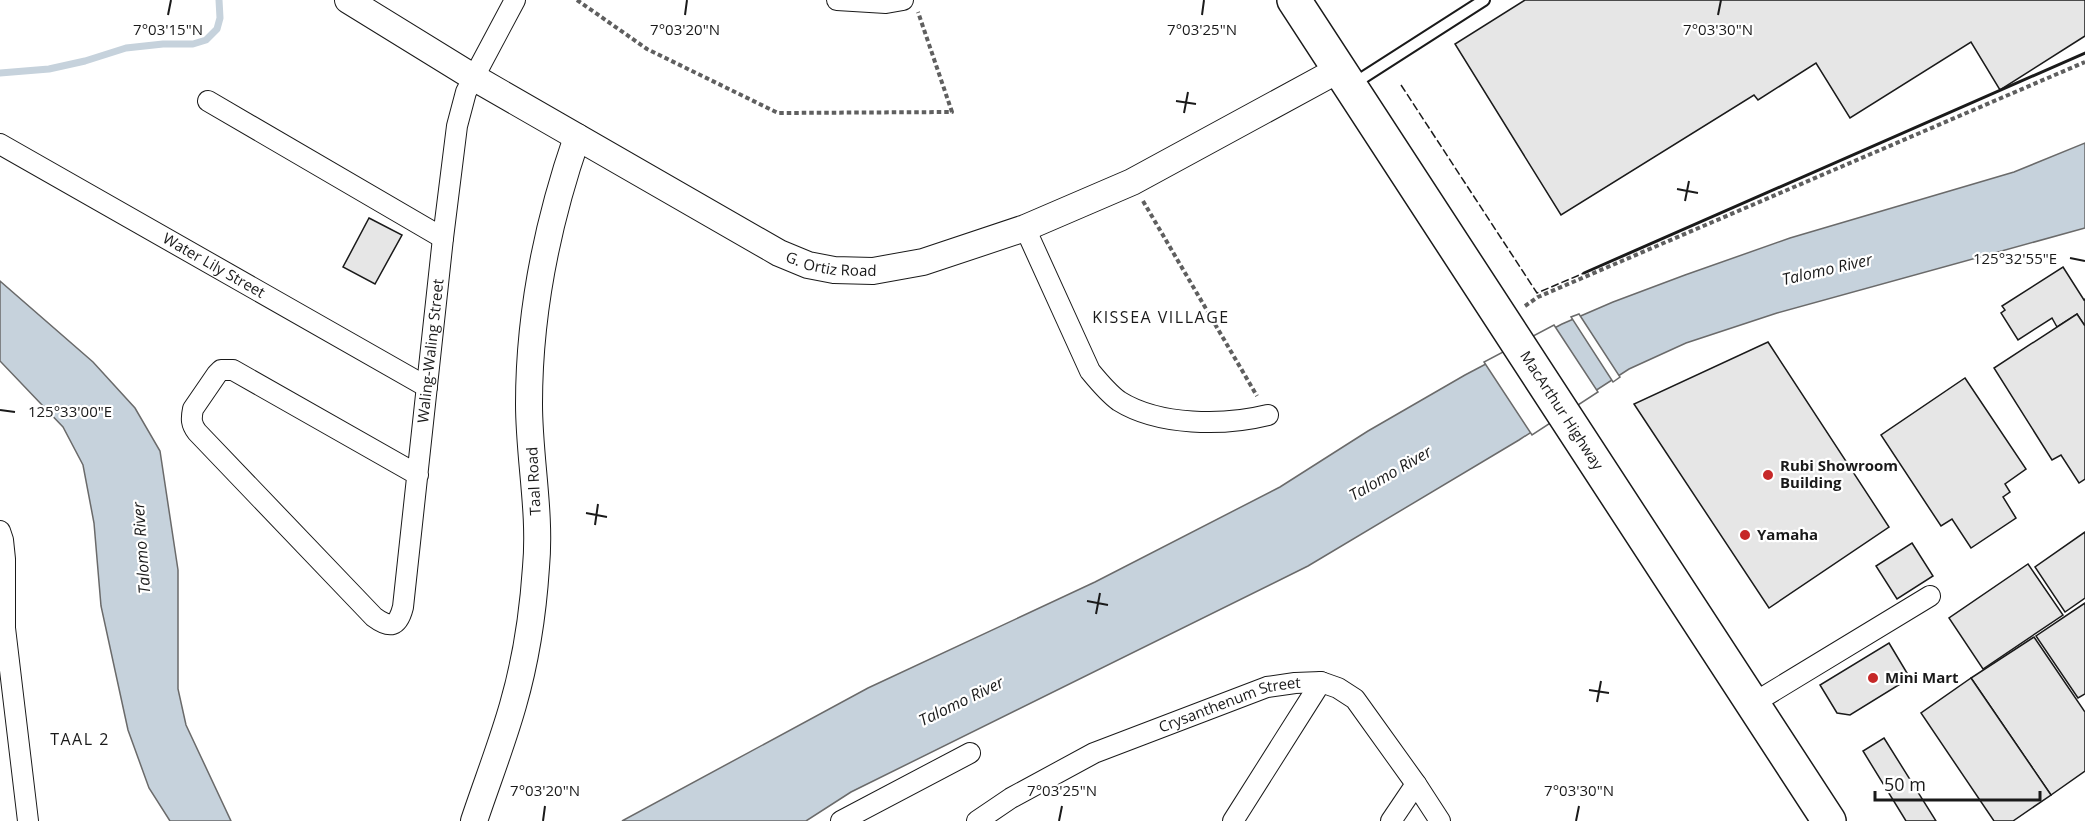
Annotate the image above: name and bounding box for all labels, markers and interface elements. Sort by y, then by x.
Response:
text: 7°03'15"N [133,19,203,39]
text: 7°03'20"N [650,19,720,39]
text: 7°03'25"N [1167,19,1237,39]
text: 7°03'30"N [1683,19,1753,39]
street label: Water Lily Street [159,228,269,302]
street label: G. Ortiz Road [783,246,877,280]
water label: Talomo River [1780,248,1875,290]
text: 125°32'55"E [1973,248,2057,268]
street label: Waling-Waling Street [412,278,448,424]
district label: KISSEA VILLAGE [1092,306,1230,328]
street label: MacArthur Highway [1516,347,1609,474]
text: 125°33'00"E [28,401,112,421]
water label: Talomo River [1345,440,1436,506]
street label: Taal Road [521,446,545,516]
place label: Rubi Showroom Building [1780,455,1898,492]
marker: Rubi Showroom Building [1761,468,1775,482]
water label: Talomo River [127,501,155,595]
place label: Yamaha [1757,524,1818,544]
marker: Yamaha [1738,528,1752,542]
place label: Mini Mart [1885,667,1959,687]
water label: Talomo River [915,671,1008,731]
marker: Mini Mart [1866,671,1880,685]
street label: Crysanthenum Street [1156,672,1301,736]
district label: TAAL 2 [50,728,110,750]
scale bar [1875,764,2040,802]
text: 50 m [1884,772,1926,796]
text: 7°03'20"N [510,780,580,800]
text: 7°03'25"N [1027,780,1097,800]
text: 7°03'30"N [1544,780,1614,800]

